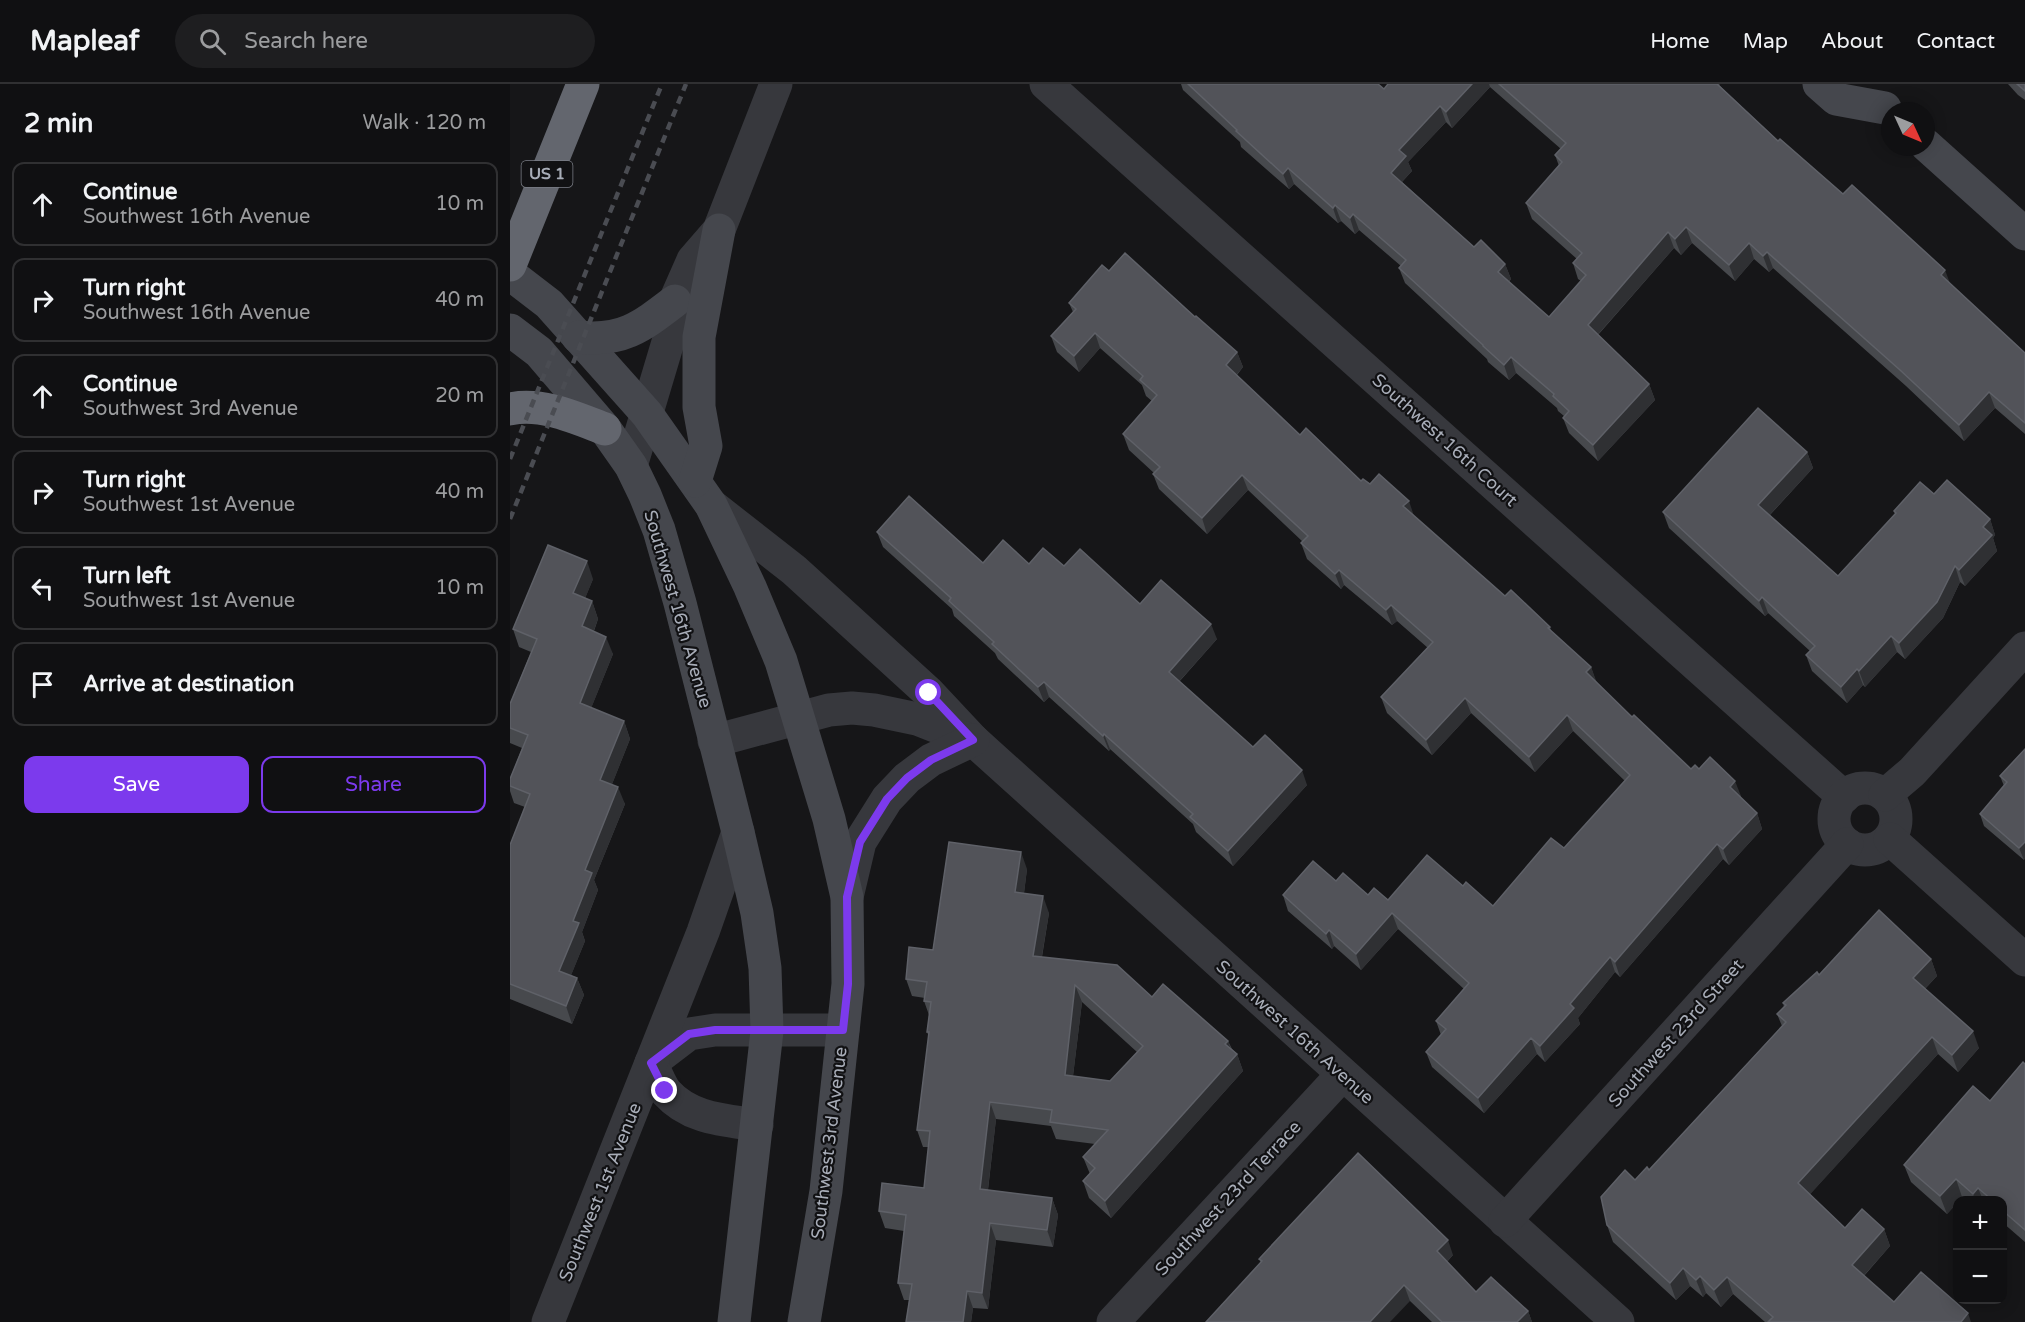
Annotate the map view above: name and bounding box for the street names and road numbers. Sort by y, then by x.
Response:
road number: US 1 [522,161,573,187]
street label: Southwest 16th Court [1368,369,1522,511]
street label: Southwest 16th Avenue [639,508,717,710]
street label: Southwest 23rd Street [1604,954,1748,1112]
street label: Southwest 16th Avenue [1212,955,1378,1109]
street label: Southwest 3rd Avenue [806,1046,852,1240]
street label: Southwest 1st Avenue [554,1099,646,1285]
street label: Southwest 23rd Terrace [1150,1116,1306,1280]

